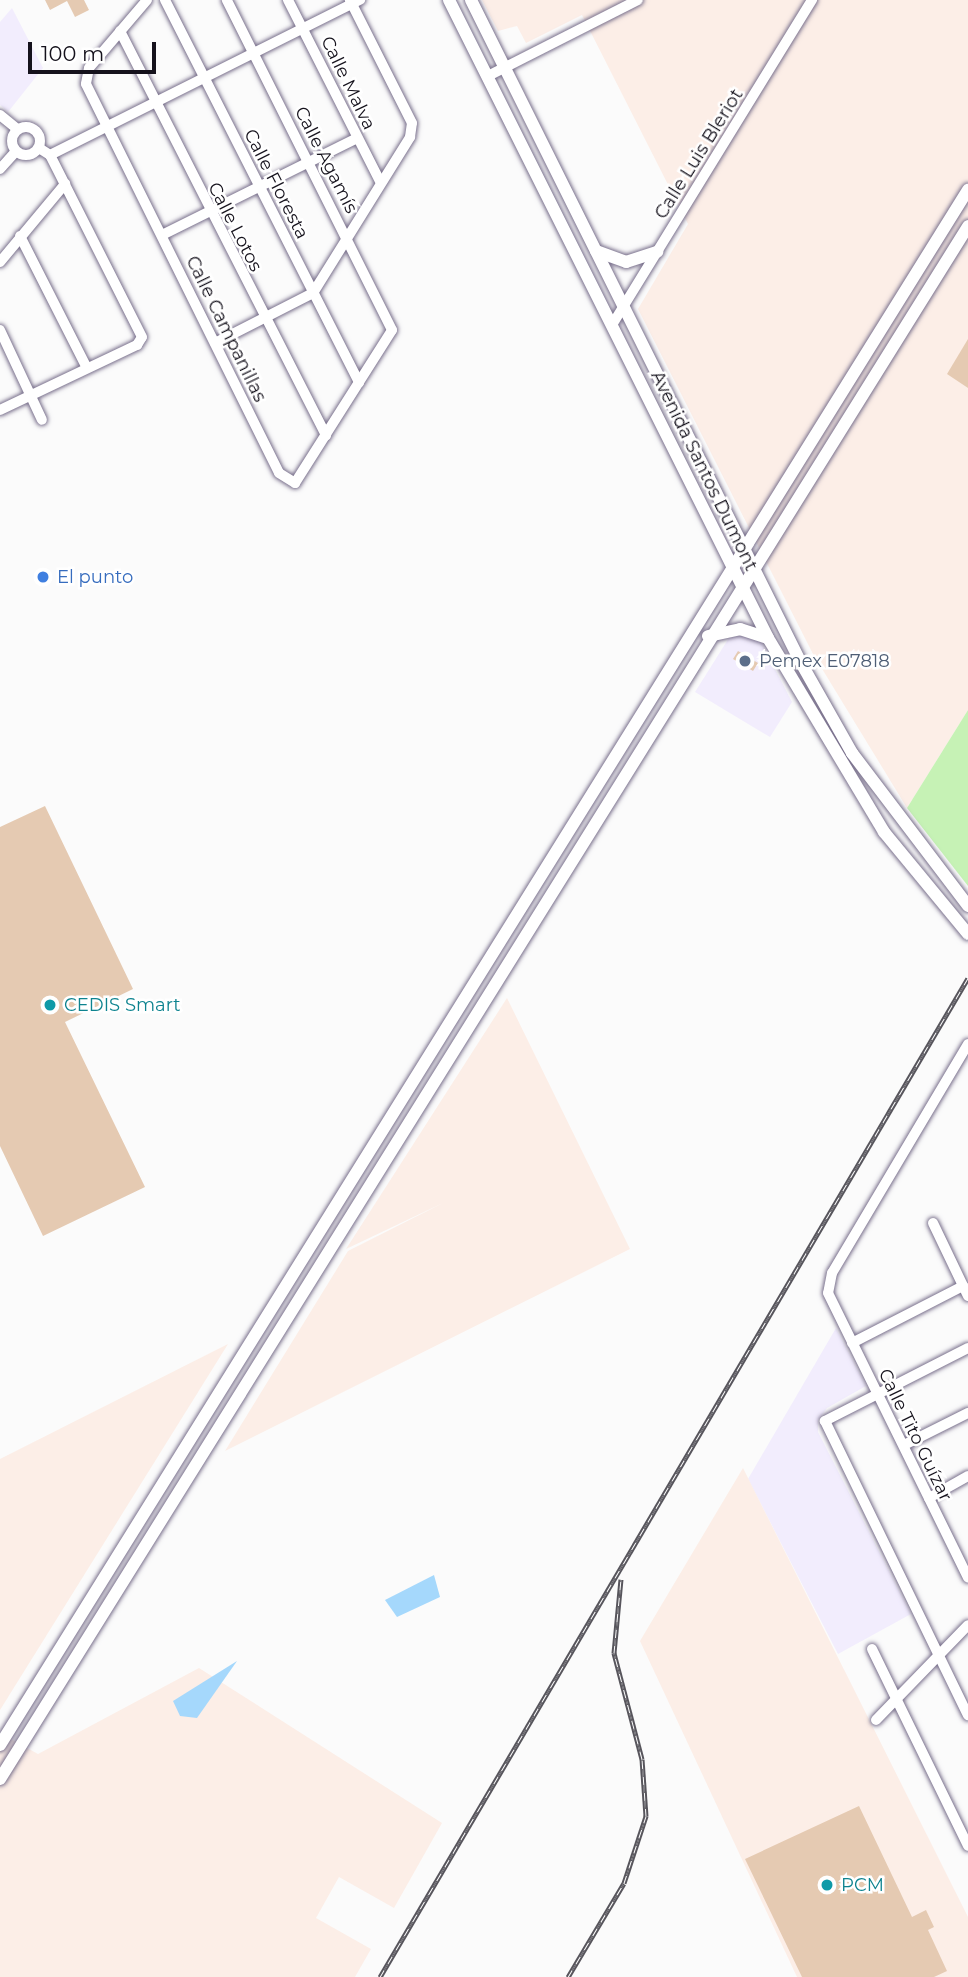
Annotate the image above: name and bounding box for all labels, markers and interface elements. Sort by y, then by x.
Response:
scale bar [32,28,159,72]
street label: Calle Malva [316,33,380,133]
text: 100 m [41,41,104,66]
street label: Calle Luis Bleriot [650,85,748,223]
street label: Calle Agamís [290,103,362,217]
street label: Calle Floresta [239,126,313,242]
street label: Calle Lotos [203,179,267,275]
street label: Calle Campanillas [181,252,271,406]
street label: Avenida Santos Dumont [646,367,762,575]
place label: El punto [57,566,133,588]
marker: El punto [35,569,51,585]
place label: Pemex E07818 [759,650,890,672]
marker: Pemex E07818 [737,653,753,669]
place label: CEDIS Smart [64,994,180,1016]
marker: CEDIS Smart [42,997,58,1013]
street label: Calle Tito Guízar [874,1365,956,1505]
place label: PCM [841,1874,884,1896]
marker: PCM [819,1877,835,1893]

